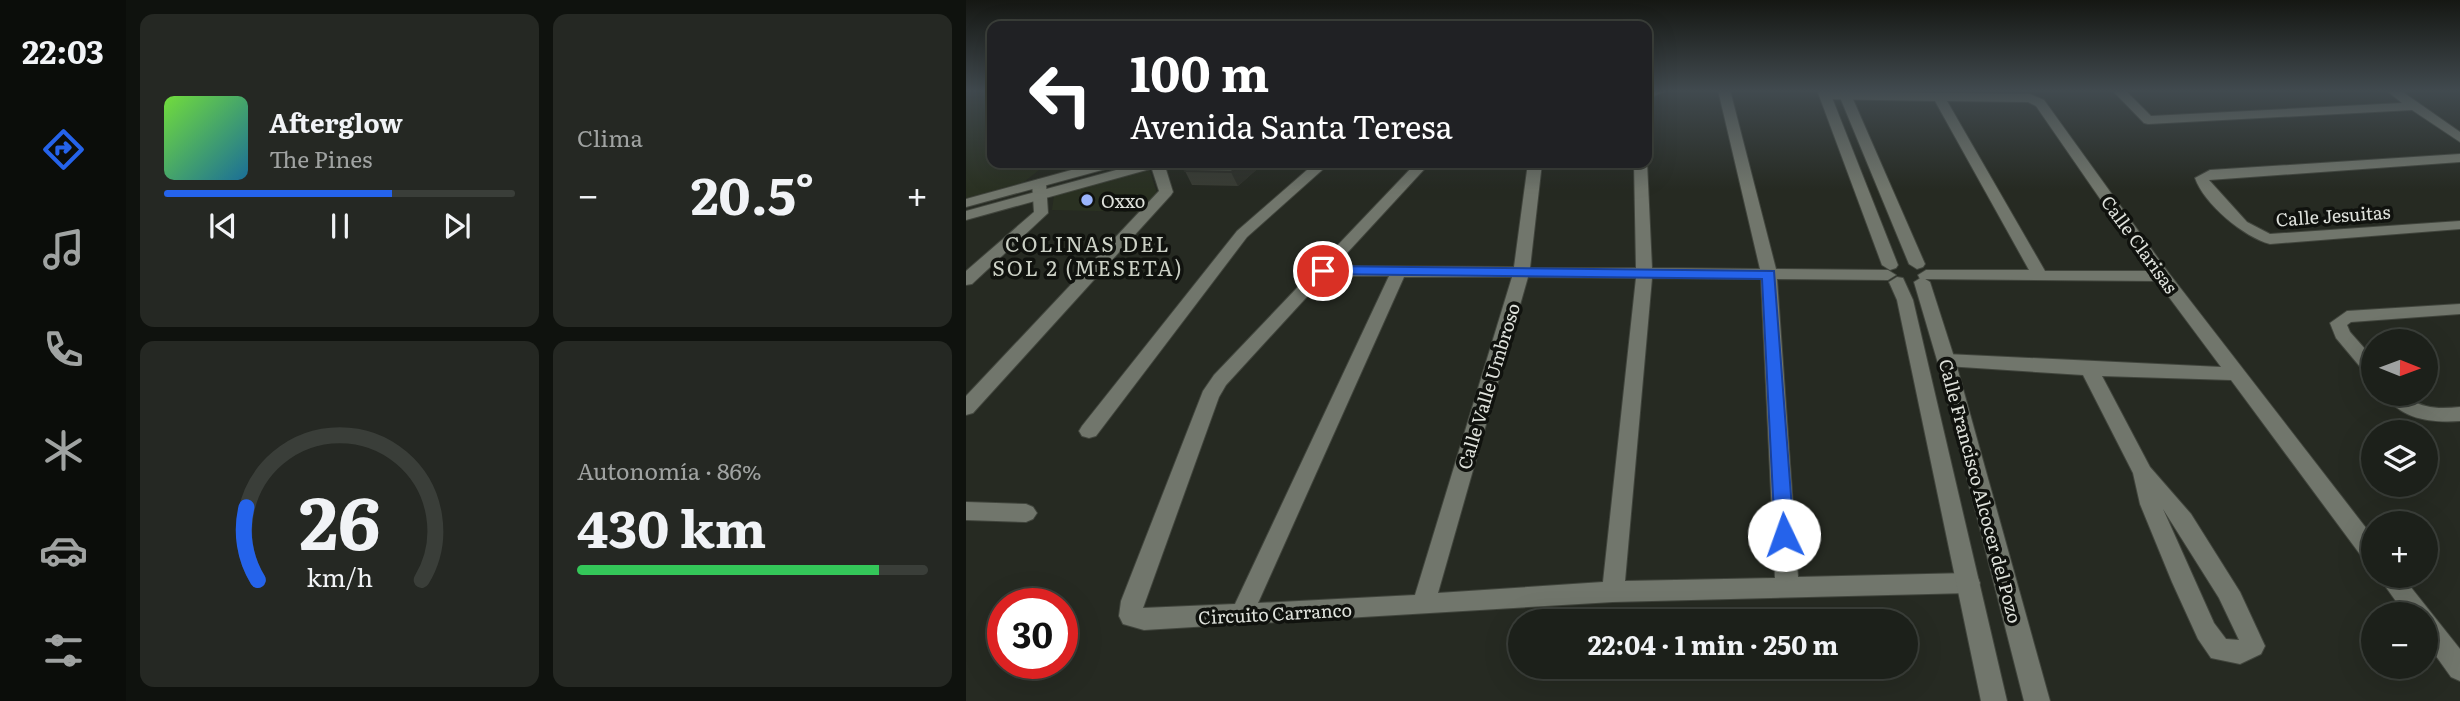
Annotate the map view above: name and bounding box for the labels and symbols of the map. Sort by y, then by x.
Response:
place label: Oxxo [1101,187,1145,214]
street label: Calle Clarisas [2095,189,2185,299]
marker: Oxxo [1079,192,1095,208]
street label: Calle Jesuitas [2275,198,2391,232]
district label: COLINAS DEL SOL 2 (MESETA) [992,227,1184,282]
pin [1293,241,1353,301]
street label: Calle Valle Umbroso [1450,299,1526,473]
north arrow [2361,329,2438,406]
street label: Calle Francisco Alcocer del Pozo [1933,356,2029,626]
position arrow [1747,498,1821,572]
speed limit sign: 30 [987,588,1078,679]
street label: Circuito Carranco [1197,595,1353,631]

